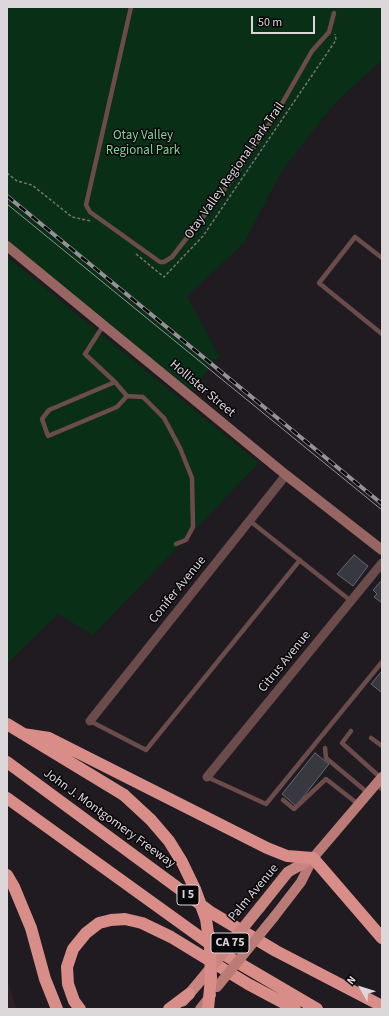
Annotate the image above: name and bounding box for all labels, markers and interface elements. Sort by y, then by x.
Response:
scale bar [253,8,317,34]
text: 50 m [258,14,282,31]
street label: Otay Valley Regional Park Trail [182,100,288,242]
park label: Otay Valley Regional Park [106,128,180,159]
street label: Hollister Street [166,357,238,421]
street label: Conifer Avenue [146,553,210,627]
street label: Citrus Avenue [255,628,315,696]
street label: John J. Montgomery Freeway [40,766,178,872]
street label: Palm Avenue [225,861,283,925]
road number: I 5 [177,885,199,905]
road number: CA 75 [211,933,249,953]
north arrow [341,968,381,1008]
text: N [343,973,359,988]

